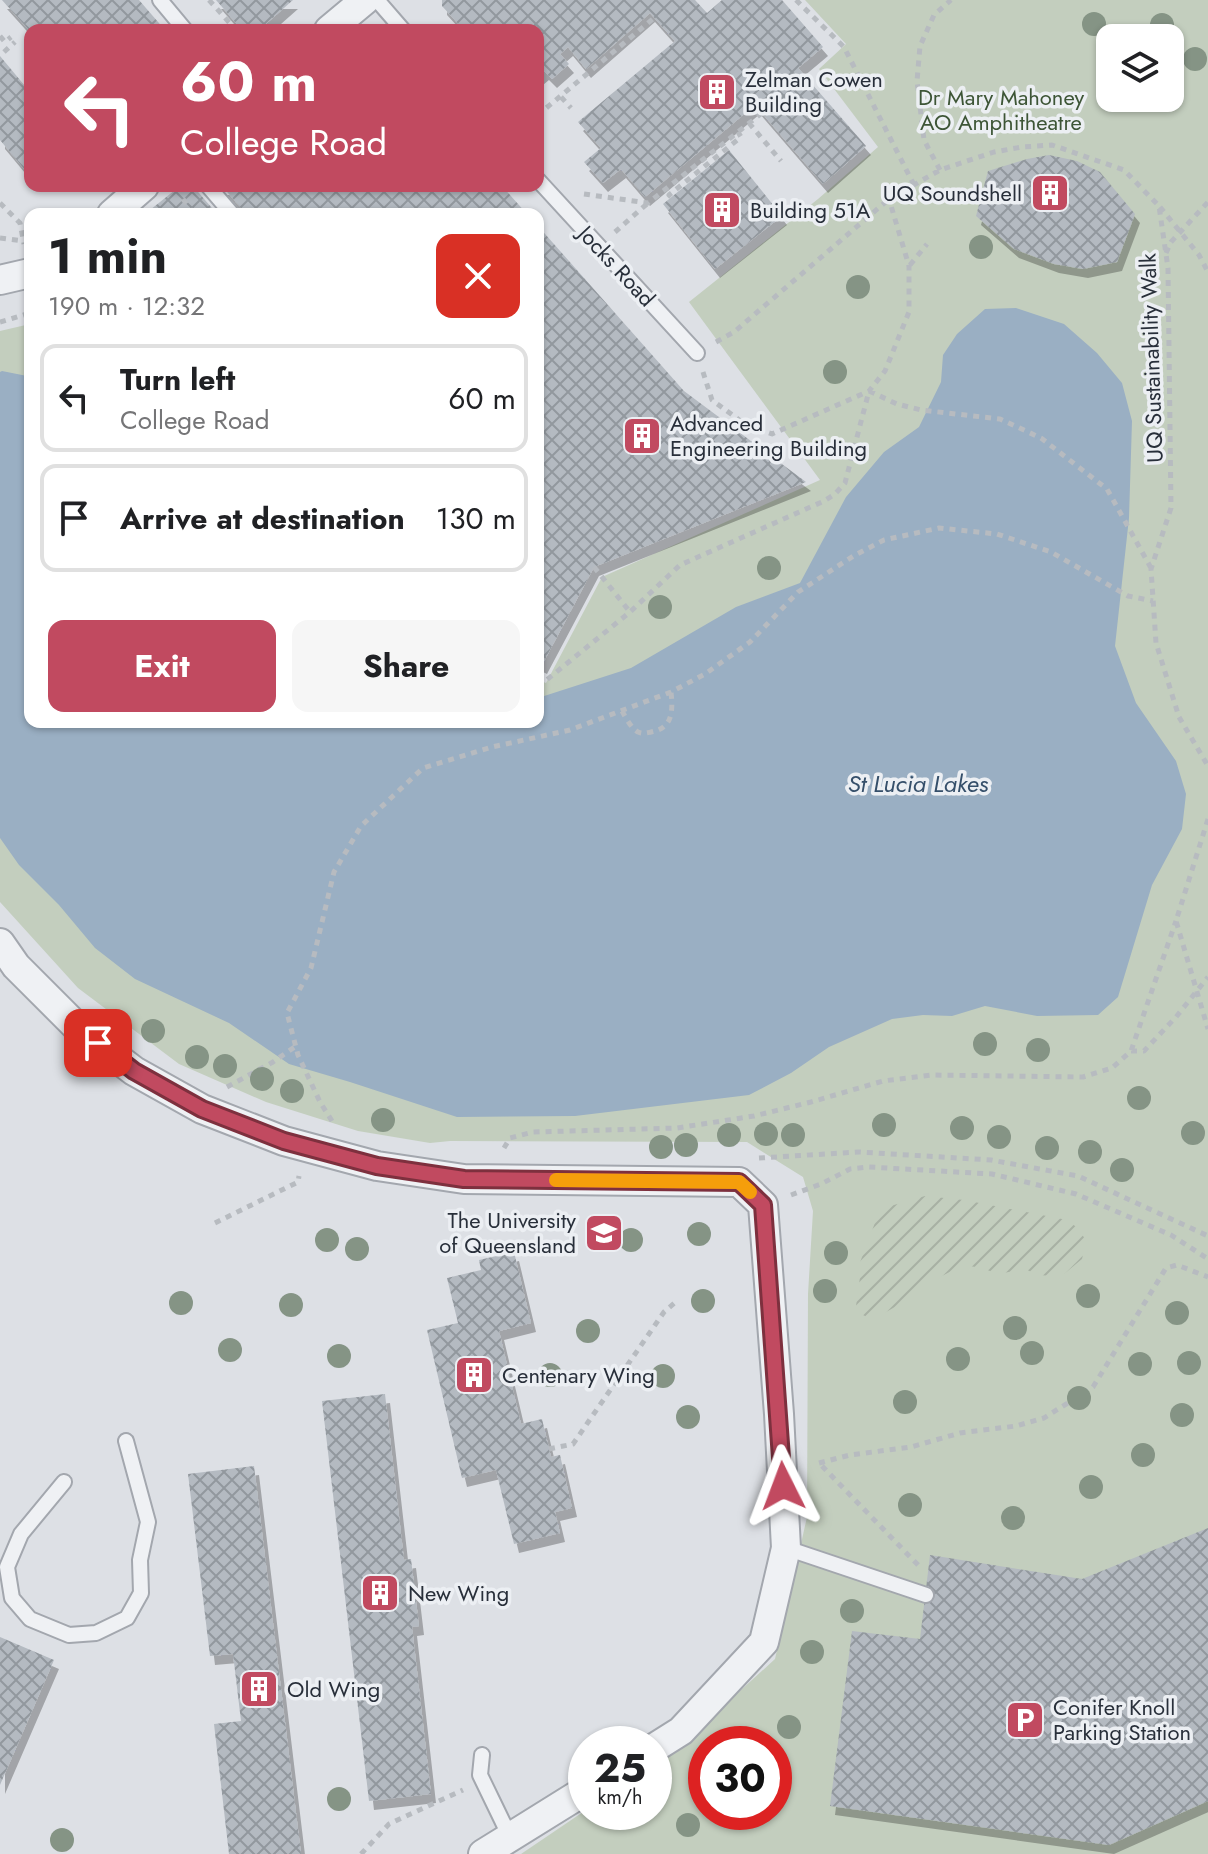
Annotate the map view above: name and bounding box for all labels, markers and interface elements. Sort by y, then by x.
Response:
map controls [1096,24,1184,112]
button: layers [1096,24,1184,112]
text: 60 m [180,41,317,122]
icon: left [48,56,152,160]
place label: Zelman Cowen Building [745,63,883,120]
building icon: Zelman Cowen Building [696,71,738,113]
park label: Dr Mary Mahoney AO Amphitheatre [918,81,1084,138]
text: College Road [180,116,387,168]
building icon: UQ Soundshell [1029,172,1071,214]
place label: UQ Soundshell [883,177,1022,209]
building icon: Building 51A [701,189,743,231]
place label: Building 51A [750,194,871,226]
street label: Jocks Road [569,216,663,314]
text: 1 min [48,222,167,291]
button: close [436,234,520,318]
street label: UQ Sustainability Walk [1131,252,1171,463]
text: 190 m · 12:32 [48,287,205,325]
text: Turn left [120,358,235,401]
icon: left [52,376,96,420]
text: 60 m [448,377,516,420]
text: College Road [120,401,269,439]
place label: Advanced Engineering Building [670,407,867,464]
building icon: Advanced Engineering Building [621,415,663,457]
icon: arrive [52,496,96,540]
text: Arrive at destination [120,497,405,540]
text: 130 m [436,497,516,540]
button: Exit [48,620,276,712]
button: Share [292,620,520,712]
water label: St Lucia Lakes [848,766,989,801]
pin [64,1009,132,1077]
icon: arrive [76,1021,120,1065]
place label: The University of Queensland [439,1204,576,1261]
school or university icon: The University of Queensland [583,1212,625,1254]
building icon: Centenary Wing [453,1354,495,1396]
place label: Centenary Wing [502,1359,655,1391]
position arrow [741,1444,825,1528]
building icon: New Wing [359,1572,401,1614]
place label: New Wing [408,1577,509,1609]
building icon: Old Wing [238,1668,280,1710]
place label: Old Wing [287,1673,380,1705]
place label: Conifer Knoll Parking Station [1053,1691,1191,1748]
parking icon: Conifer Knoll Parking Station [1004,1699,1046,1741]
speed limit sign: 30 [688,1726,792,1830]
text: 25 [594,1739,646,1797]
text: km/h [597,1783,643,1812]

